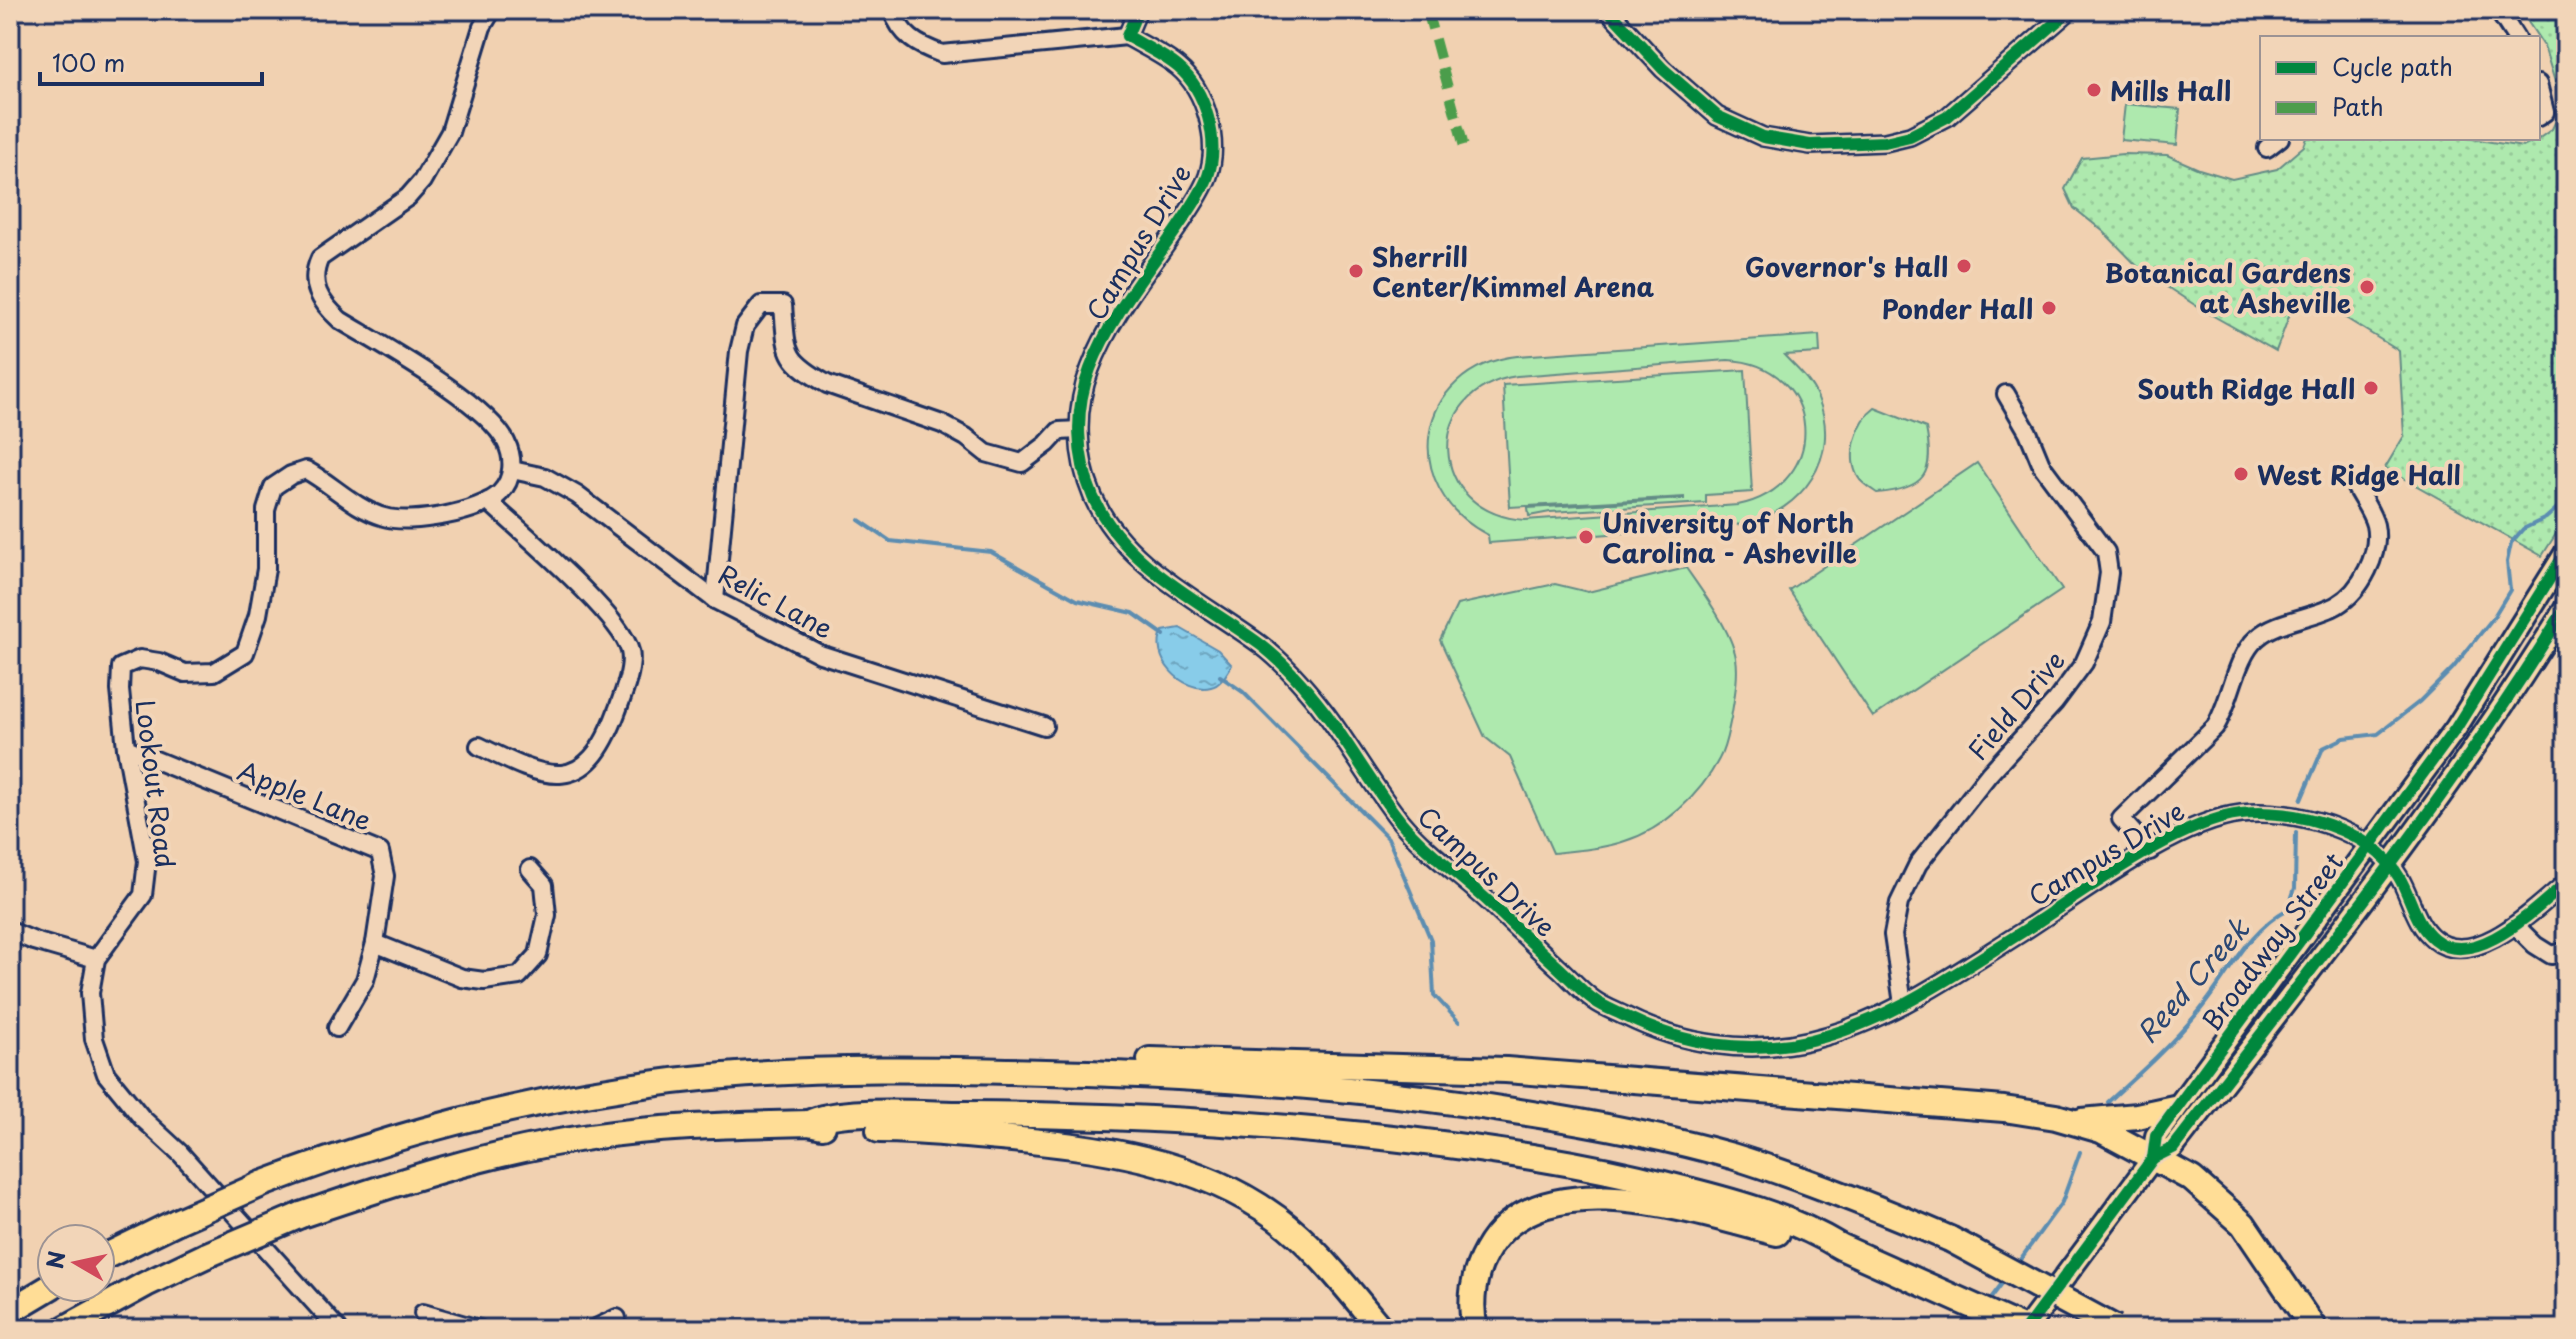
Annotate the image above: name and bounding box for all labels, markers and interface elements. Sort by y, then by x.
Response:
scale bar [40,36,262,86]
legend [2260,36,2540,140]
text: 100 m [52,44,125,80]
text: Cycle path [2332,48,2453,84]
place label: Mills Hall [2110,71,2231,110]
marker: Mills Hall [2085,81,2103,99]
text: Path [2332,88,2384,124]
street label: Campus Drive [1076,157,1200,327]
place label: Sherrill Center/Kimmel Arena [1372,237,1655,306]
place label: Governor's Hall [1745,247,1948,286]
place label: Botanical Gardens at Asheville [2104,253,2351,322]
marker: Governor's Hall [1955,257,1973,275]
marker: Sherrill Center/Kimmel Arena [1347,262,1365,280]
marker: Botanical Gardens at Asheville [2358,278,2376,296]
place label: Ponder Hall [1882,289,2033,328]
marker: Ponder Hall [2040,299,2058,317]
place label: South Ridge Hall [2137,369,2355,408]
marker: South Ridge Hall [2362,379,2380,397]
place label: West Ridge Hall [2257,455,2461,494]
marker: West Ridge Hall [2232,465,2250,483]
place label: University of North Carolina - Asheville [1602,503,1857,572]
marker: University of North Carolina - Asheville [1577,528,1595,546]
street label: Relic Lane [712,554,840,648]
street label: Field Drive [1958,642,2074,768]
street label: Lookout Road [126,698,186,870]
street label: Apple Lane [232,750,378,840]
street label: Campus Drive [2021,791,2191,915]
street label: Campus Drive [1409,797,1565,945]
street label: Broadway Street [2192,844,2352,1038]
water label: Reed Creek [2126,907,2260,1052]
north arrow [36,1223,116,1303]
text: N [37,1248,72,1271]

